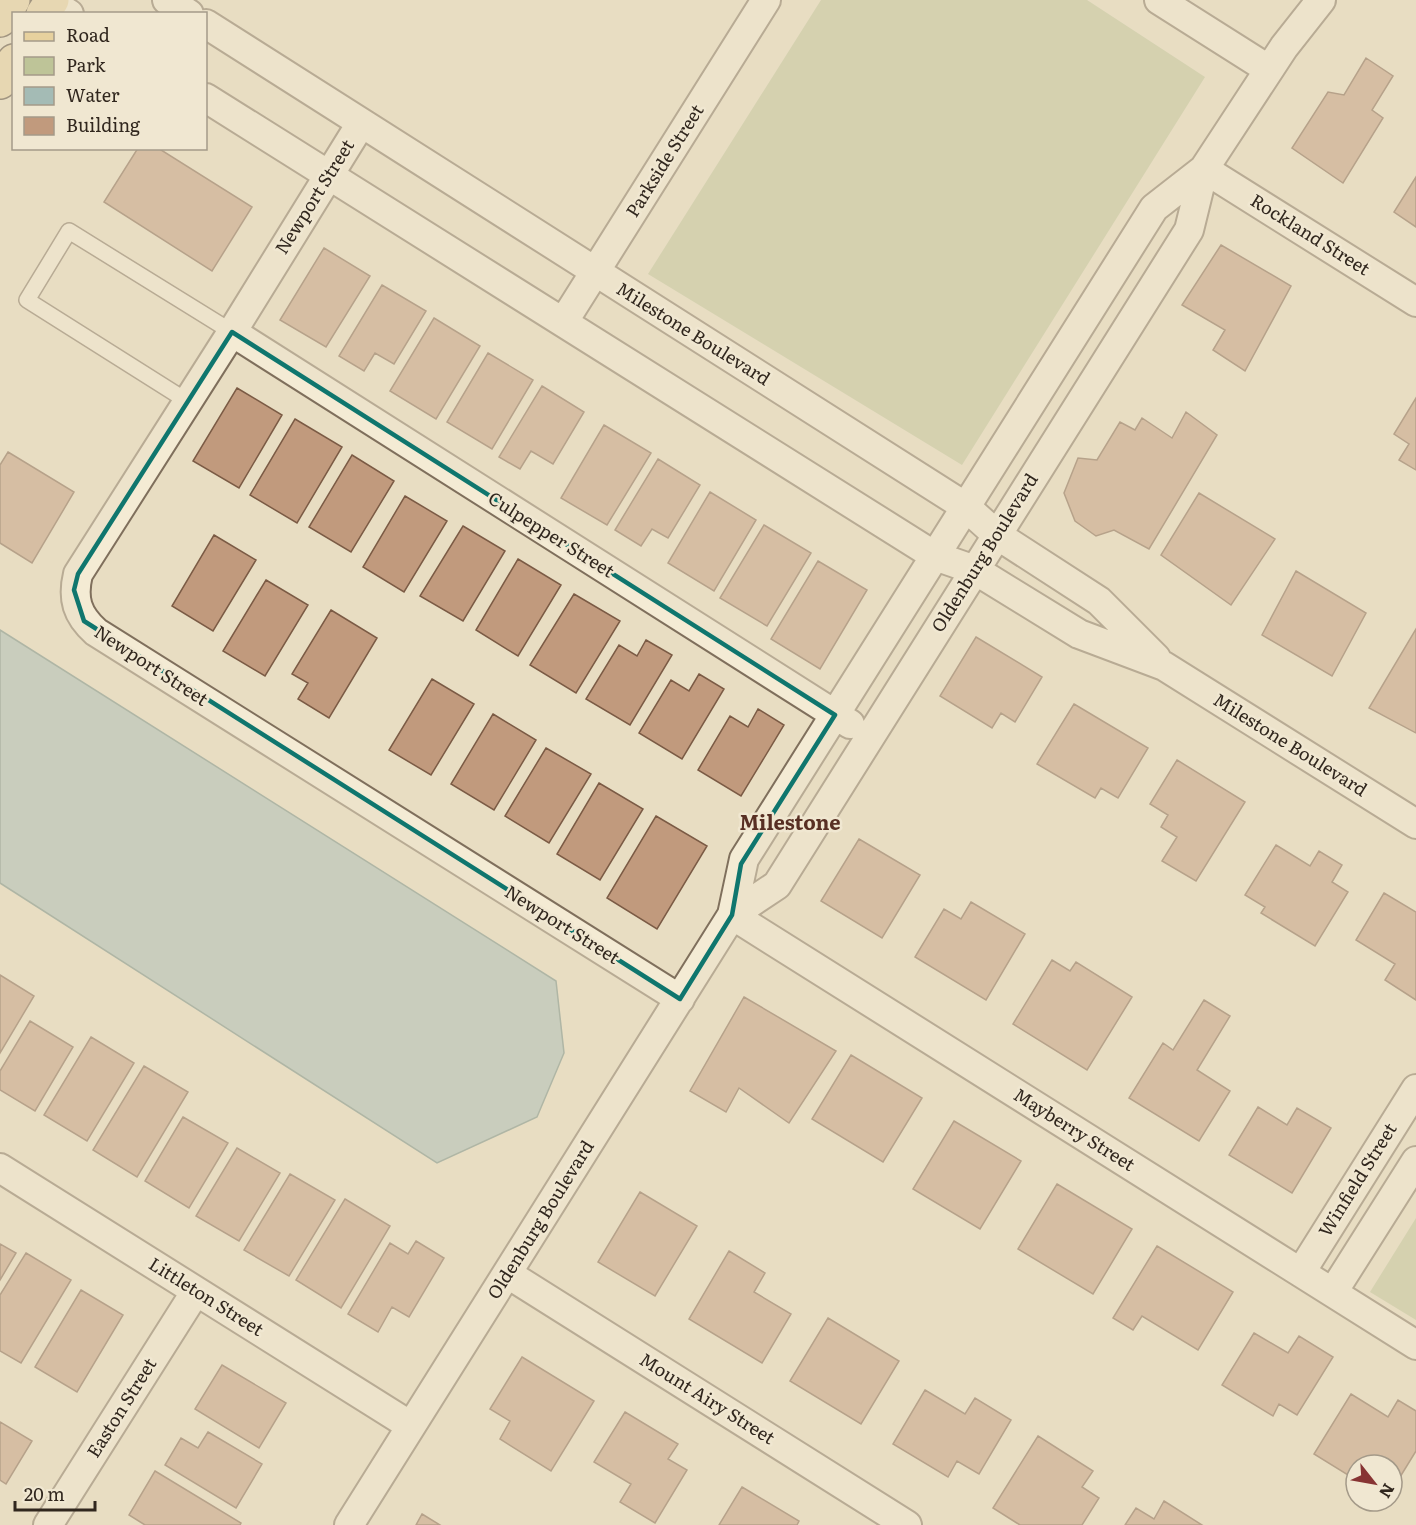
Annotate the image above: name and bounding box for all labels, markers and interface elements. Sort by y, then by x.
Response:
legend [12,12,207,150]
text: Road [66,21,110,48]
text: Park [66,51,107,78]
text: Water [66,81,120,108]
street label: Parkside Street [618,98,710,222]
text: Building [66,111,141,138]
street label: Newport Street [268,133,360,259]
street label: Rockland Street [1246,186,1376,282]
street label: Milestone Boulevard [612,274,776,391]
street label: Oldenburg Boulevard [924,467,1044,637]
street label: Culpepper Street [483,484,621,584]
street label: Newport Street [89,618,215,712]
street label: Milestone Boulevard [1209,685,1373,802]
district label: Milestone [739,806,841,836]
street label: Newport Street [500,878,626,970]
street label: Mayberry Street [1009,1080,1142,1177]
street label: Winfield Street [1311,1116,1403,1241]
street label: Oldenburg Boulevard [480,1134,600,1304]
street label: Littleton Street [144,1250,270,1342]
street label: Mount Airy Street [635,1345,781,1451]
street label: Easton Street [79,1351,163,1462]
north arrow [1344,1453,1404,1513]
scale bar [15,1474,94,1512]
text: N [1374,1479,1401,1503]
text: 20 m [24,1480,65,1507]

